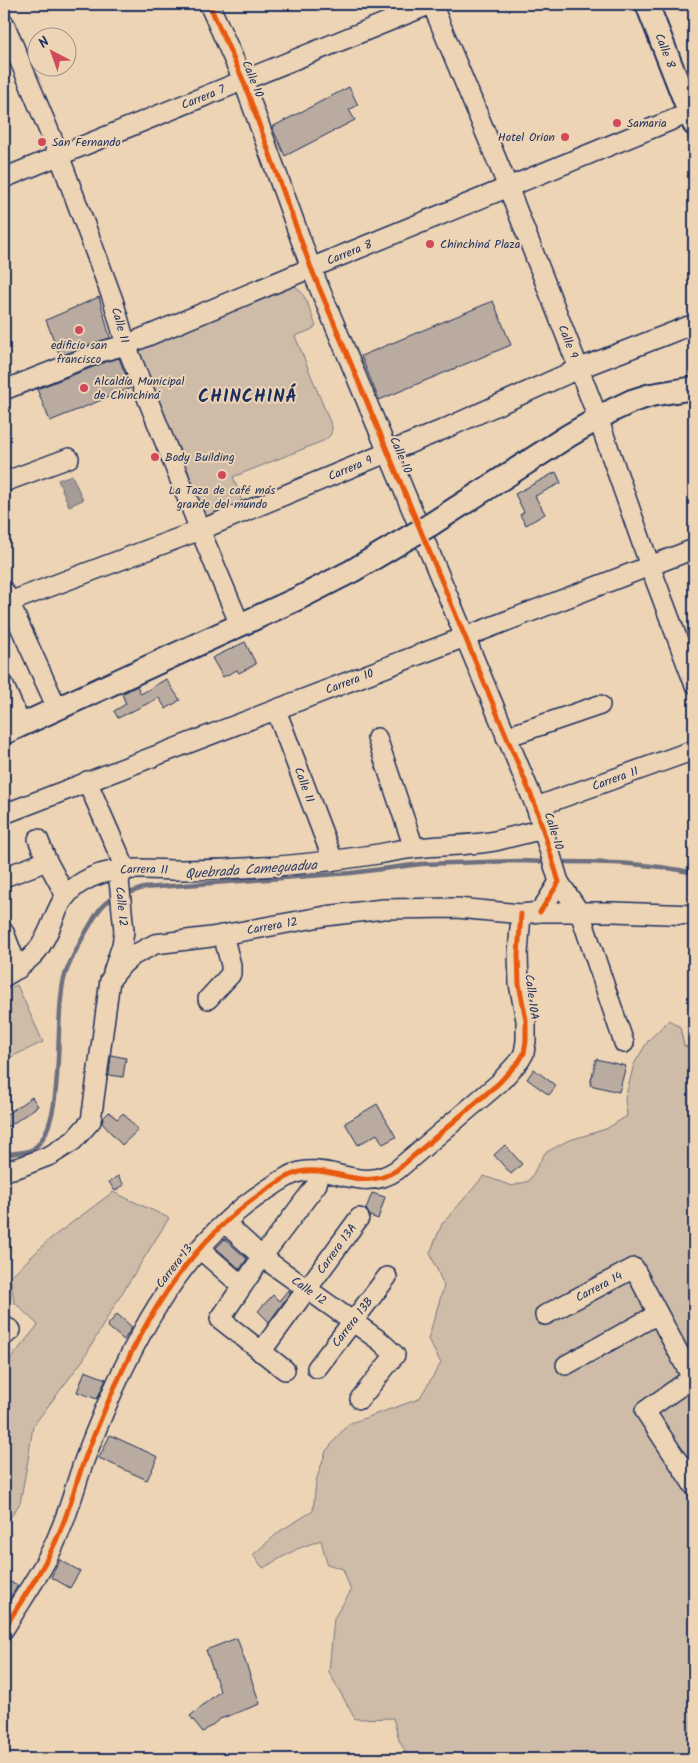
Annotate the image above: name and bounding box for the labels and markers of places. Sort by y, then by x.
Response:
place label: Samaria [627,114,667,133]
marker: Samaria [611,117,623,129]
place label: Hotel Orion [498,128,555,147]
marker: Hotel Orion [559,131,571,143]
place label: San Fernando [52,133,121,152]
marker: San Fernando [36,136,48,148]
place label: Chinchiná Plaza [440,235,521,254]
marker: Chinchiná Plaza [424,238,436,250]
marker: edificio san francisco [73,324,85,336]
place label: edificio san francisco [51,336,107,369]
place label: Alcaldía Municipal de Chinchiná [94,372,184,405]
marker: Alcaldía Municipal de Chinchiná [78,382,90,394]
place label: Body Building [165,448,235,467]
marker: Body Building [149,451,161,463]
marker: La Taza de café más grande del mundo [216,469,228,481]
place label: La Taza de café más grande del mundo [169,481,275,514]

